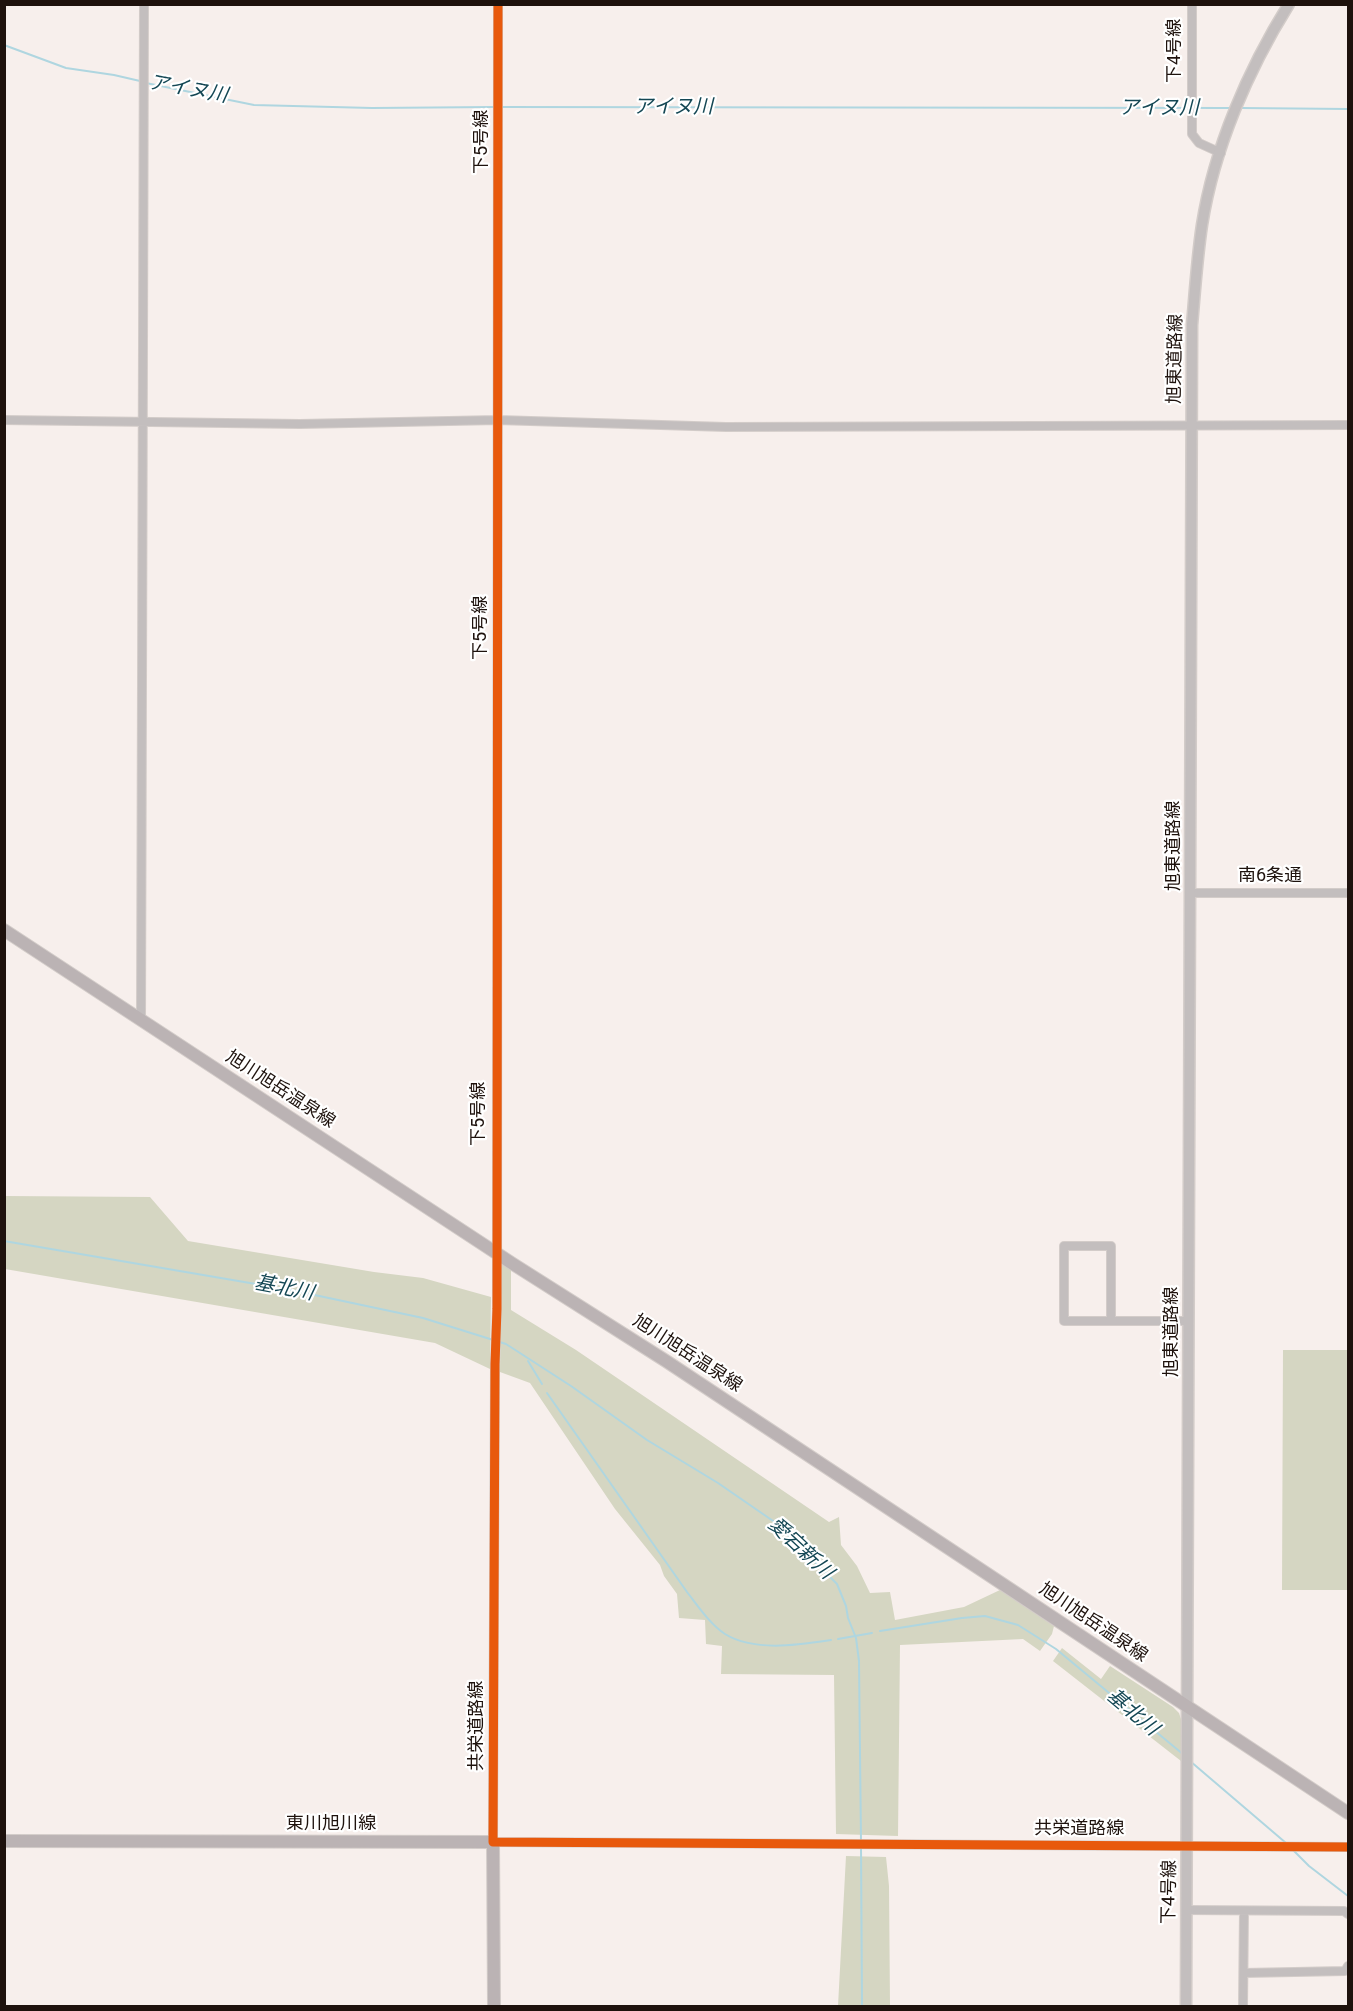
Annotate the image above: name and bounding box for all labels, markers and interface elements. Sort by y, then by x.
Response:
street label: 下4号線 [1164,19,1186,83]
water label: アイヌ川 [147,71,229,109]
water label: アイヌ川 [633,96,713,120]
water label: アイヌ川 [1119,97,1199,121]
street label: 下5号線 [471,110,493,174]
street label: 旭東道路線 [1164,314,1188,404]
street label: 下5号線 [470,596,492,660]
street label: 旭東道路線 [1163,801,1185,891]
street label: 南6条通 [1238,865,1302,887]
street label: 旭川旭岳温泉線 [221,1047,339,1133]
street label: 下5号線 [468,1082,490,1146]
water label: 基北川 [252,1271,316,1307]
street label: 旭東道路線 [1161,1287,1183,1377]
street label: 旭川旭岳温泉線 [628,1311,746,1397]
water label: 愛宕新川 [763,1513,837,1585]
street label: 旭川旭岳温泉線 [1035,1579,1151,1667]
street label: 共栄道路線 [466,1681,488,1771]
water label: 基北川 [1101,1685,1163,1741]
street label: 東川旭川線 [286,1813,376,1835]
street label: 共栄道路線 [1034,1818,1124,1840]
street label: 下4号線 [1159,1860,1181,1924]

